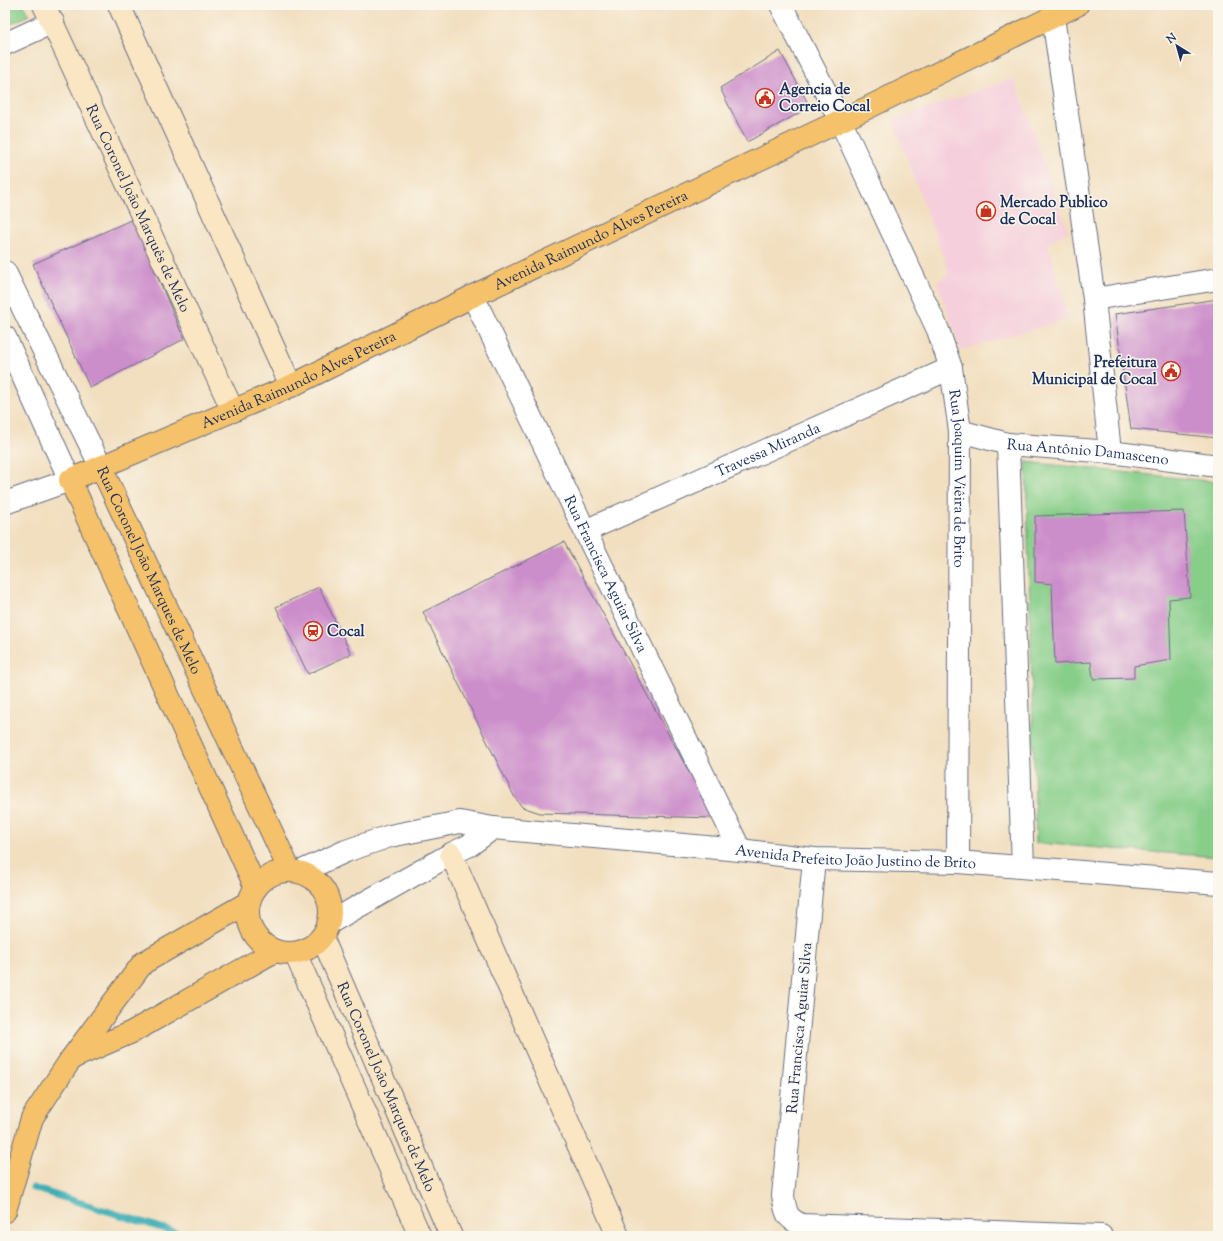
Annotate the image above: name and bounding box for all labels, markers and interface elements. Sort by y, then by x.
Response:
north arrow [1157,26,1197,66]
text: N [1162,30,1180,48]
place label: Agencia de Correio Cocal [779,80,871,118]
public building icon: Agencia de Correio Cocal [754,87,776,109]
street label: Rua Coronel João Marquês de Melo [80,101,195,316]
street label: Avenida Raimundo Alves Pereira [491,186,692,296]
place label: Mercado Publico de Cocal [1000,193,1108,231]
shop icon: Mercado Publico de Cocal [975,200,997,222]
street label: Avenida Raimundo Alves Pereira [198,327,400,435]
place label: Prefeitura Municipal de Cocal [1032,353,1158,391]
public building icon: Prefeitura Municipal de Cocal [1160,360,1182,382]
street label: Rua Joaquim Viêira de Brito [942,388,969,568]
street label: Travessa Miranda [713,418,824,484]
street label: Rua Antônio Damasceno [1006,435,1170,472]
street label: Rua Coronel João Marques de Melo [90,464,206,678]
street label: Rua Francisca Aguiar Silva [558,492,652,657]
station icon: Cocal [302,620,324,642]
place label: Cocal [327,622,366,643]
street label: Avenida Prefeito João Justino de Brito [734,841,977,875]
street label: Rua Francisca Aguiar Silva [783,942,818,1115]
street label: Rua Coronel João Marques de Melo [331,979,440,1196]

